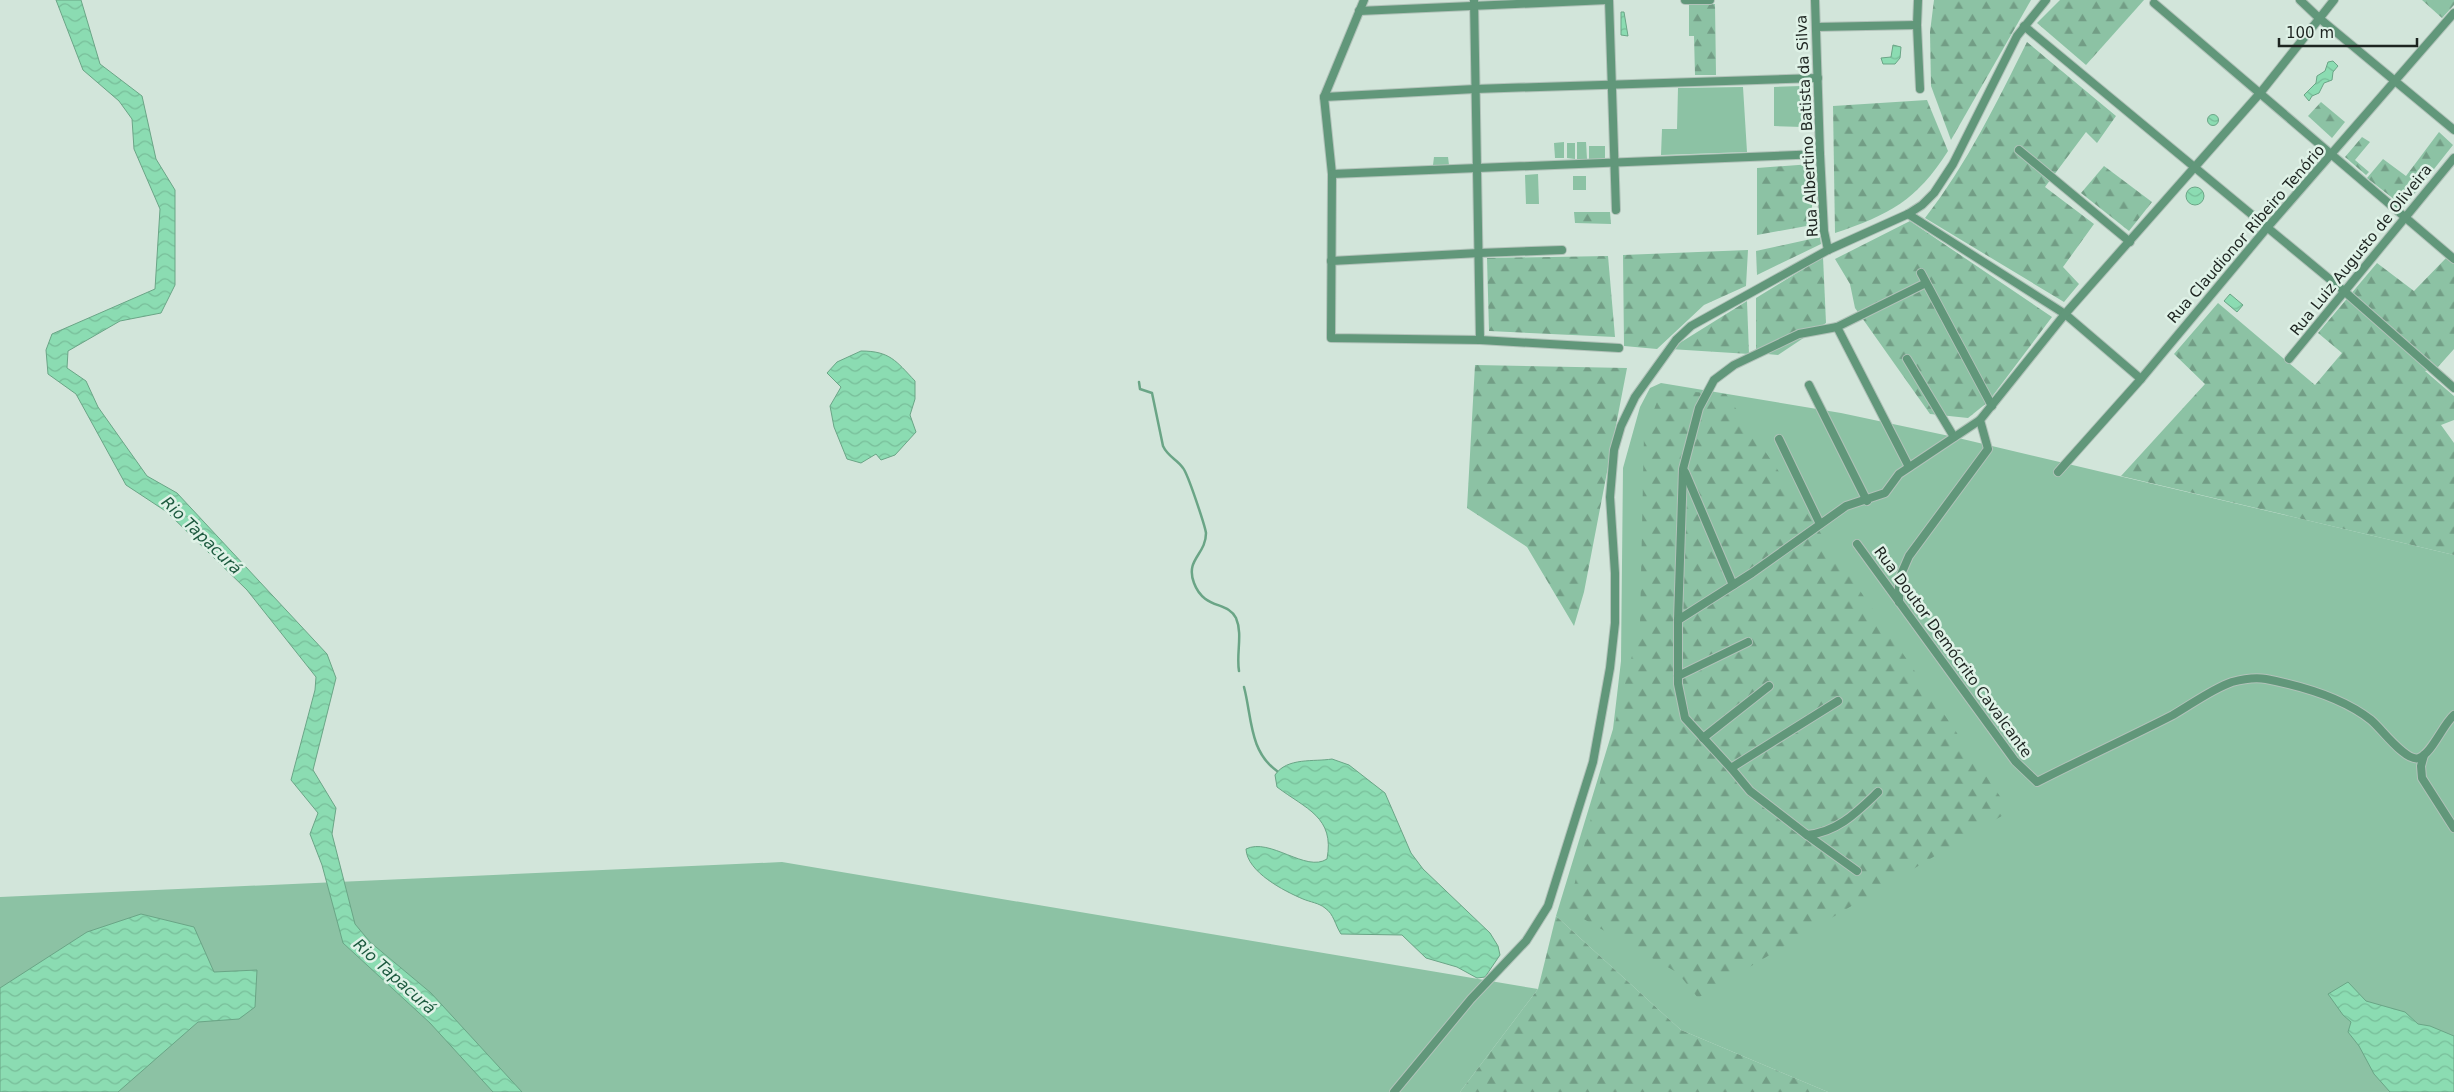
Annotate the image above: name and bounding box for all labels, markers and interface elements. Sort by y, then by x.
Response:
street label: Rua Albertino Batista da Silva [1792,14,1822,238]
scale bar [2279,15,2416,47]
text: 100 m [2286,24,2334,42]
street label: Rua Claudionor Ribeiro Tenório [2164,141,2328,327]
street label: Rua Luiz Augusto de Oliveira [2286,161,2436,339]
water label: Rio Tapacurá [158,493,246,578]
street label: Rua Doutor Demócrito Cavalcante [1870,543,2036,761]
water label: Rio Tapacurá [350,935,440,1018]

